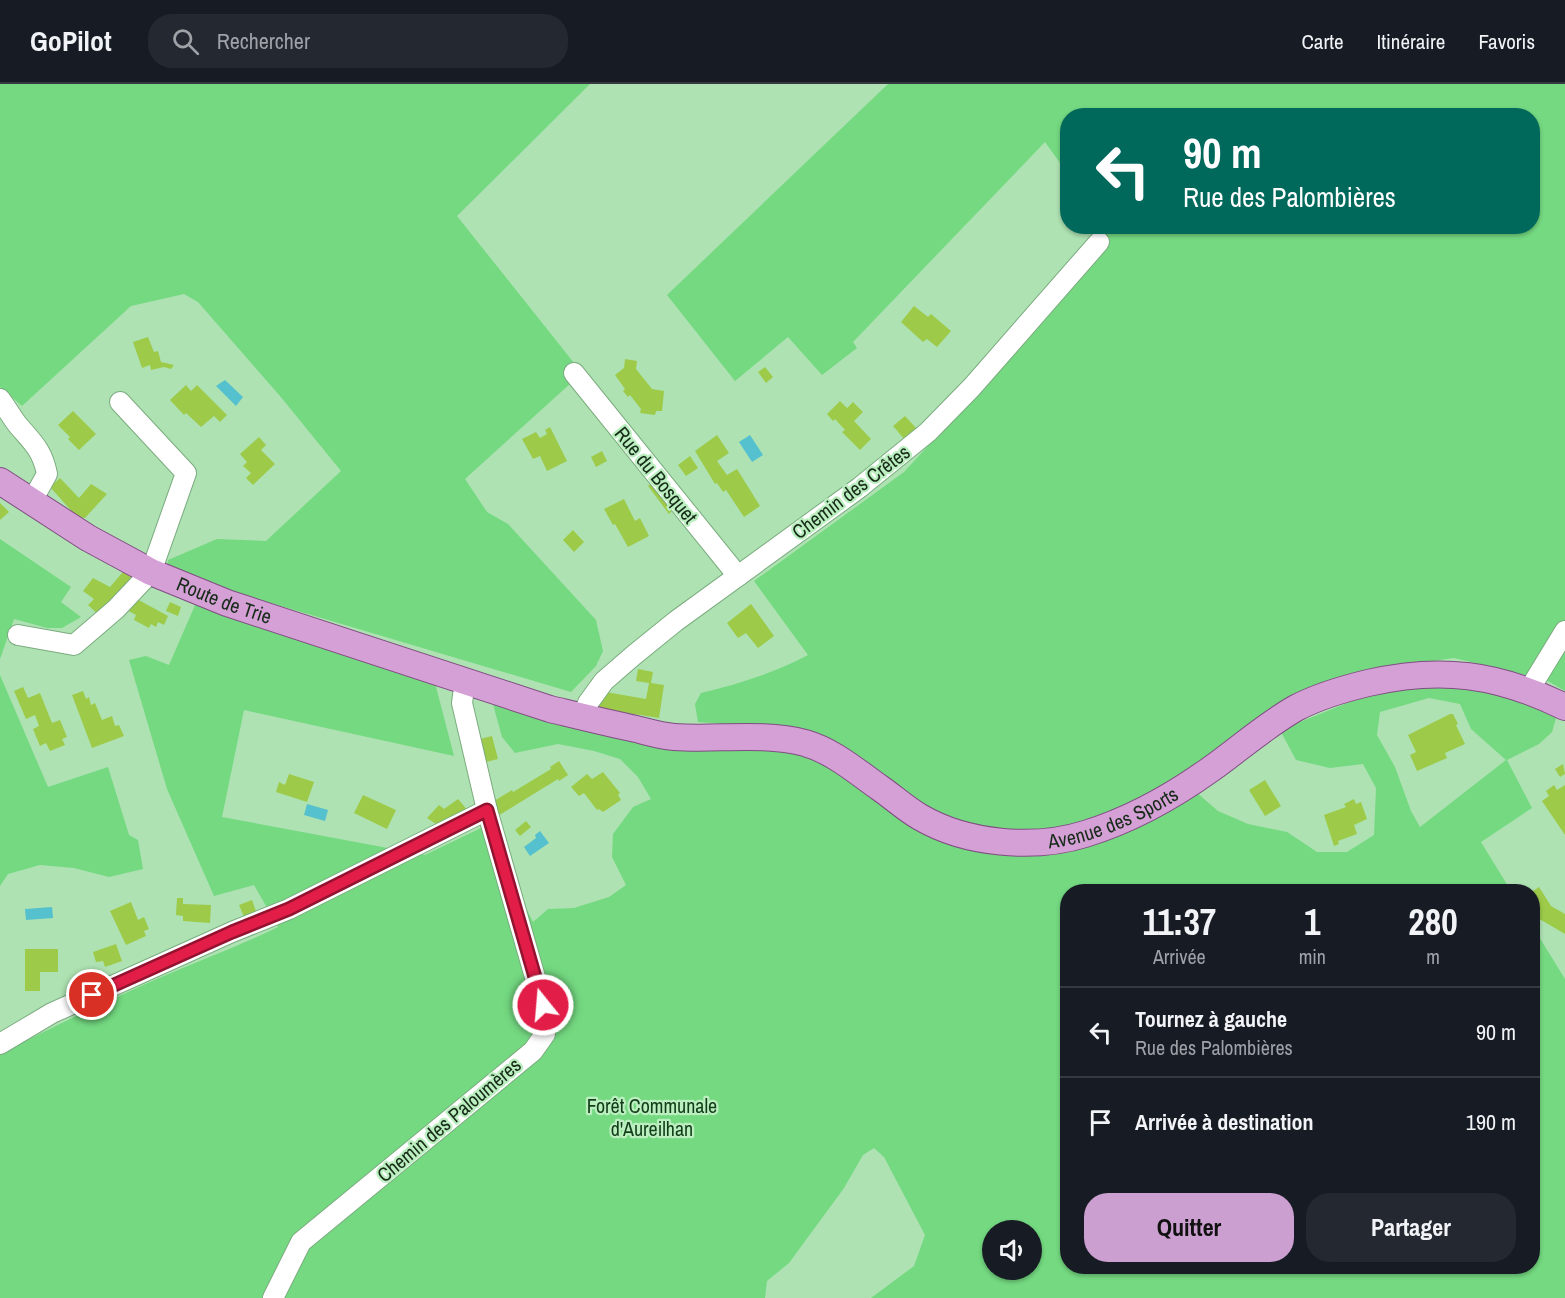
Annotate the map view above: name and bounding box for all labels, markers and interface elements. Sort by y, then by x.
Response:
search box [148,14,568,68]
text: GoPilot [30,22,112,60]
icon: search [169,25,202,58]
text: Rechercher [217,26,310,56]
text: Carte [1301,27,1344,56]
text: Itinéraire [1377,27,1445,56]
text: Favoris [1478,27,1535,56]
text: 90 m [1183,125,1262,181]
icon: left [1084,132,1162,210]
text: Rue des Palombières [1183,179,1396,215]
street label: Rue du Bosquet [609,420,704,529]
street label: Chemin des Crêtes [786,438,915,545]
street label: Route de Trie [173,570,275,630]
street label: Avenue des Sports [1045,780,1183,855]
text: 11:37 [1142,898,1216,946]
text: 1 [1304,898,1321,946]
text: 280 [1408,898,1458,946]
text: Arrivée [1153,943,1206,970]
text: min [1299,943,1326,970]
text: m [1426,943,1440,970]
pin [66,969,117,1020]
position arrow [511,973,575,1037]
icon: arrive [75,978,108,1011]
text: Tournez à gauche [1135,1004,1287,1034]
icon: left [1084,1016,1117,1049]
text: 90 m [1476,1017,1516,1047]
text: Rue des Palombières [1135,1034,1293,1061]
street label: Chemin des Paloumères [371,1051,526,1188]
park label: Forêt Communale d'Aureilhan [587,1092,717,1142]
icon: arrive [1084,1106,1117,1139]
text: Arrivée à destination [1135,1107,1313,1137]
text: 190 m [1466,1107,1516,1137]
button: Quitter [1084,1193,1294,1262]
button: Partager [1306,1193,1516,1262]
map controls [982,1220,1042,1280]
button: sound [982,1220,1042,1280]

